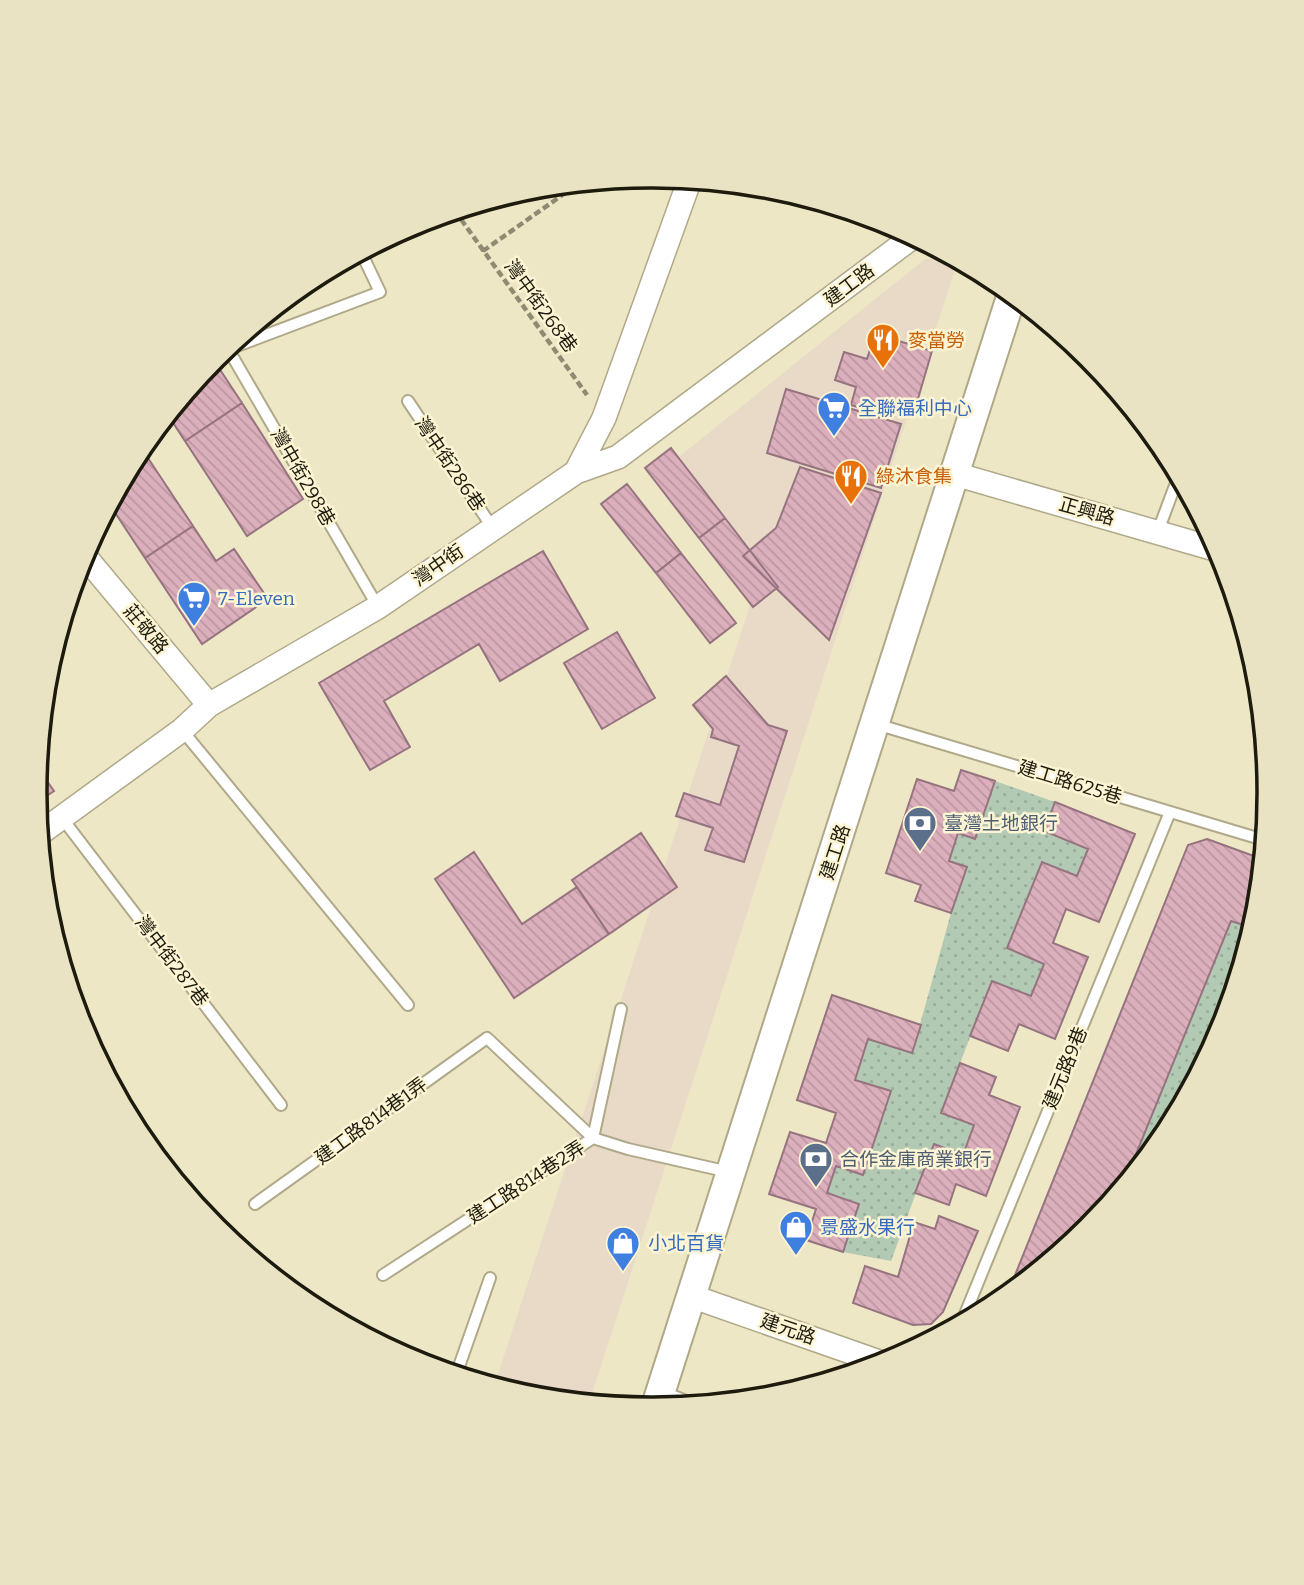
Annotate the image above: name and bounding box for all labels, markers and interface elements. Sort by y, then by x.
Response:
street label: 灣中街268巷 [500,255,582,357]
street label: 建工路 [819,259,879,311]
restaurant icon: 麥當勞 [864,321,902,370]
place label: 麥當勞 [908,329,965,352]
supermarket icon: 全聯福利中心 [815,389,853,438]
place label: 全聯福利中心 [858,397,972,420]
street label: 灣中街286巷 [410,412,490,516]
street label: 灣中街298巷 [266,424,340,530]
restaurant icon: 綠沐食集 [832,457,870,506]
place label: 綠沐食集 [876,465,952,488]
street label: 正興路 [1056,492,1118,530]
street label: 灣中街 [408,539,468,591]
supermarket icon: 7-Eleven [175,579,213,628]
place label: 7-Eleven [218,587,295,610]
street label: 莊敬路 [119,600,173,658]
street label: 建工路625巷 [1015,755,1125,809]
bank icon: 臺灣土地銀行 [901,804,939,853]
place label: 臺灣土地銀行 [944,812,1058,835]
street label: 建工路 [815,821,855,883]
street label: 灣中街287巷 [131,911,213,1011]
street label: 建元路9巷 [1038,1023,1092,1113]
street label: 建工路814巷1弄 [310,1073,432,1169]
street label: 建工路814巷2弄 [463,1135,589,1229]
bank icon: 合作金庫商業銀行 [797,1140,835,1189]
place label: 合作金庫商業銀行 [840,1148,992,1171]
shop icon: 景盛水果行 [777,1208,815,1257]
place label: 景盛水果行 [820,1216,915,1239]
shop icon: 小北百貨 [604,1224,642,1273]
place label: 小北百貨 [648,1232,724,1255]
street label: 建元路 [757,1309,819,1349]

